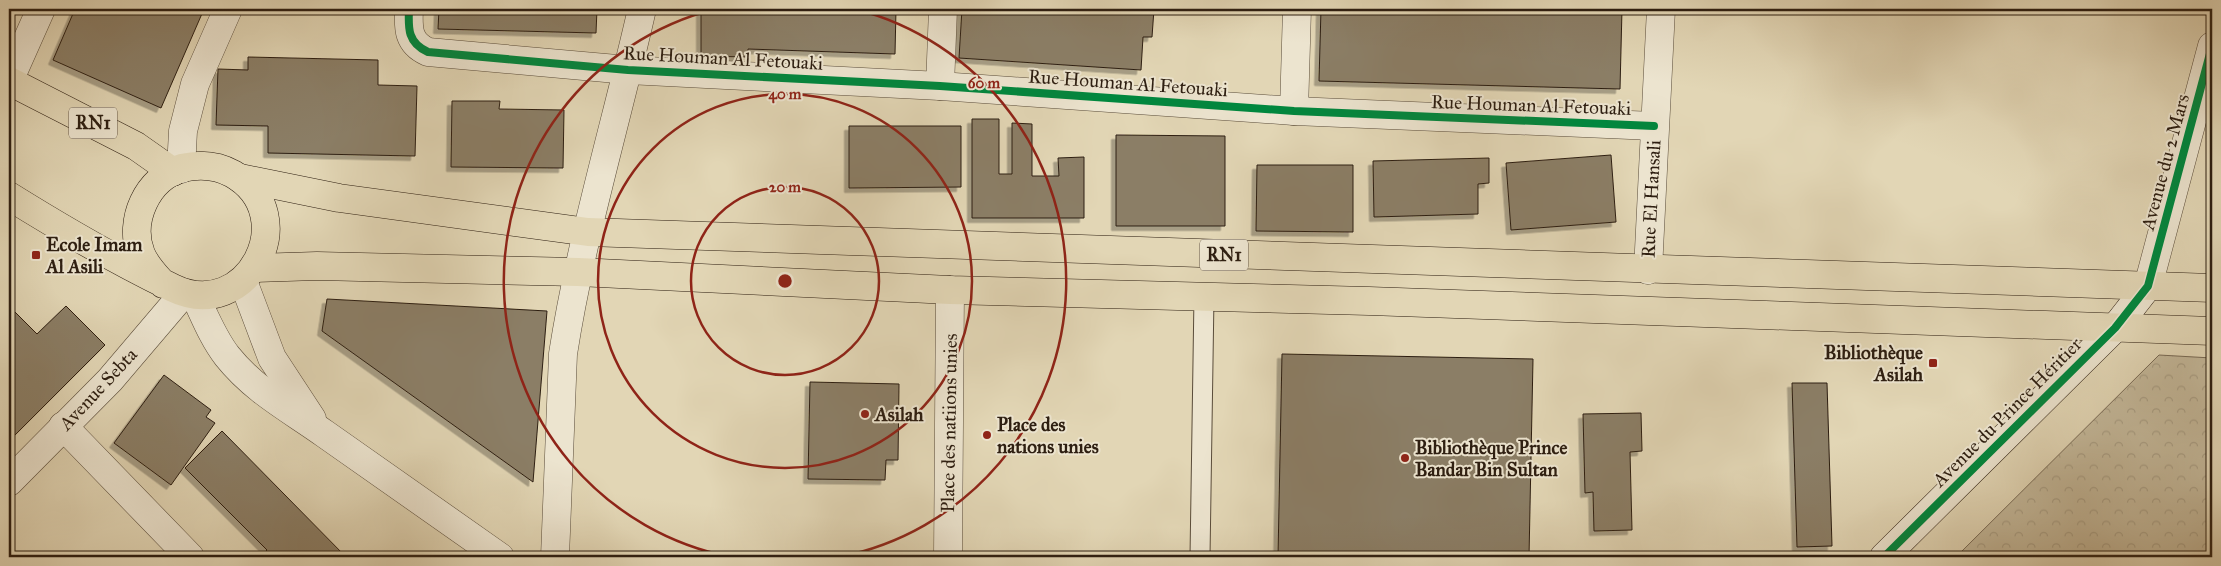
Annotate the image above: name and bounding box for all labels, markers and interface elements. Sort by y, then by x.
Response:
street label: Rue Houman Al Fetouaki [622,41,824,75]
street label: Rue Houman Al Fetouaki [1027,65,1229,101]
text: 60 m [968,74,1001,92]
text: 40 m [769,85,802,104]
street label: Rue Houman Al Fetouaki [1431,90,1631,120]
street label: Avenue du 2 Mars [2136,91,2194,234]
road number: RN1 [69,108,117,138]
street label: Rue El Hansali [1636,139,1666,259]
text: 20 m [769,178,801,196]
place label: Ecole Imam Al Asili [44,233,142,278]
road number: RN1 [1200,240,1248,270]
marker: Ecole Imam Al Asili [30,249,42,261]
centre of rings [776,272,794,290]
street label: Avenue du Prince Héritier [1927,332,2087,492]
street label: Place des natiions unies [936,333,962,513]
place label: Bibliothèque Asilah [1824,341,1923,386]
street label: Avenue Sebta [53,342,143,436]
marker: Bibliothèque Asilah [1927,357,1939,369]
place label: Asilah [873,403,924,426]
marker: Asilah [859,408,871,420]
place label: Place des nations unies [997,413,1099,458]
marker: Place des nations unies [981,429,993,441]
place label: Bibliothèque Prince Bandar Bin Sultan [1415,436,1568,481]
marker: Bibliothèque Prince Bandar Bin Sultan [1399,452,1411,464]

